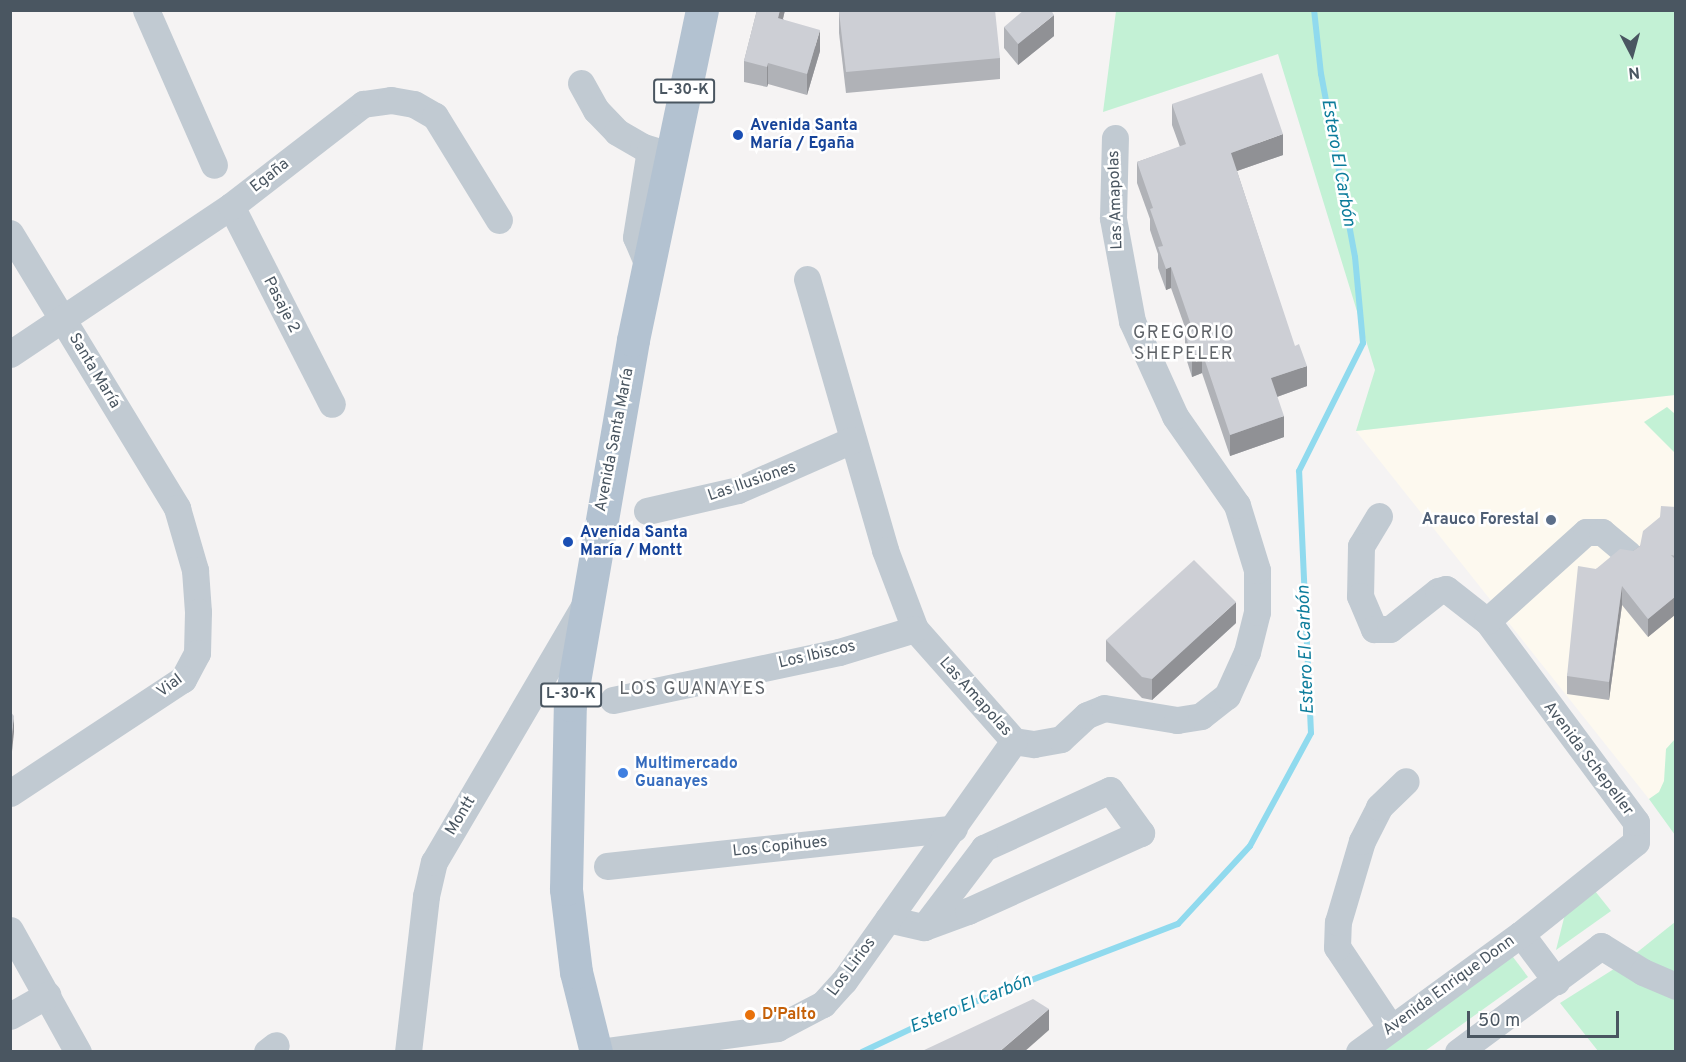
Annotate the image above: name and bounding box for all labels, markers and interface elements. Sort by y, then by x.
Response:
north arrow [1602,24,1662,84]
text: N [1627,61,1641,82]
road number: L-30-K [652,79,716,103]
water label: Estero El Carbón [1315,97,1359,229]
place label: Avenida Santa María / Egaña [750,116,858,154]
marker: Avenida Santa María / Egaña [731,128,745,142]
street label: Las Amapolas [1105,150,1127,250]
street label: Egaña [247,155,293,197]
street label: Pasaje 2 [259,274,303,336]
district label: GREGORIO SHEPELER [1133,324,1235,366]
street label: Santa María [64,330,124,412]
street label: Avenida Santa María [592,367,638,513]
street label: Las Ilusiones [705,458,799,506]
place label: Arauco Forestal [1422,510,1539,530]
marker: Arauco Forestal [1544,513,1558,527]
place label: Avenida Santa María / Montt [580,523,688,561]
marker: Avenida Santa María / Montt [561,535,575,549]
water label: Estero El Carbón [1294,585,1320,715]
street label: Los Ibiscos [777,637,857,673]
street label: Las Amapolas [934,653,1016,741]
street label: Vial [153,670,187,702]
district label: LOS GUANAYES [619,679,767,701]
road number: L-30-K [540,683,602,707]
street label: Avenida Schepeller [1539,698,1637,820]
place label: Multimercado Guanayes [635,754,738,792]
marker: Multimercado Guanayes [616,766,630,780]
street label: Montt [442,793,480,839]
street label: Los Copihues [732,832,828,862]
street label: Avenida Enrique Donn [1379,932,1519,1040]
street label: Los Lirios [824,934,880,1000]
water label: Estero El Carbón [907,971,1035,1039]
scale bar [1470,999,1622,1037]
place label: D'Palto [762,1005,816,1025]
marker: D'Palto [743,1008,757,1022]
text: 50 m [1478,1010,1520,1033]

